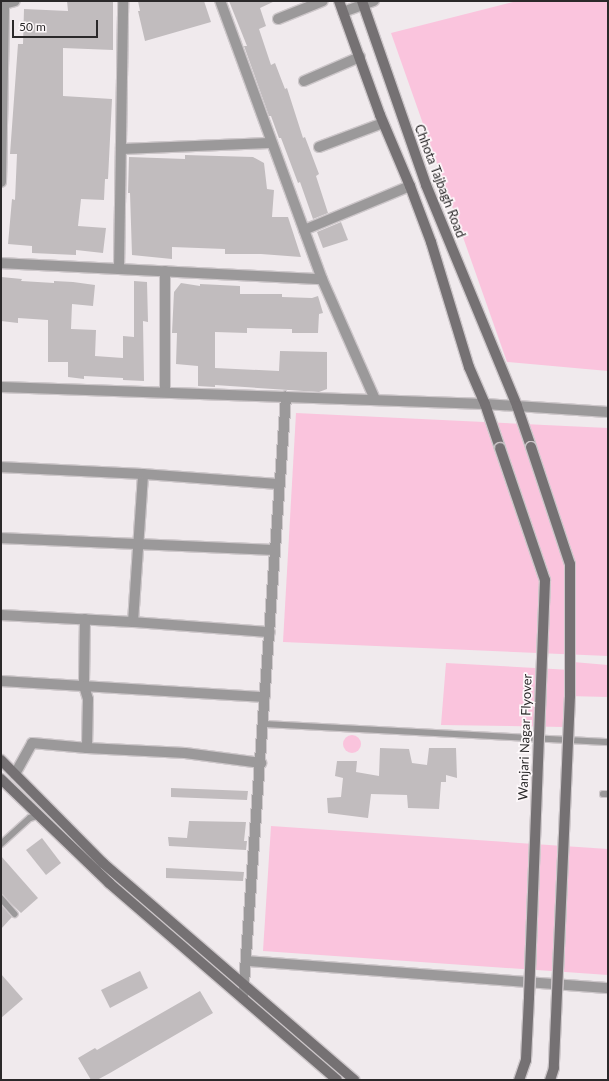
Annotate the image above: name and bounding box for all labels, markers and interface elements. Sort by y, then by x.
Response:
scale bar [14,12,100,38]
text: 50 m [19,19,46,34]
street label: Chhota Tajbagh Road [411,122,469,240]
street label: Wanjari Nagar Flyover [515,673,535,801]

